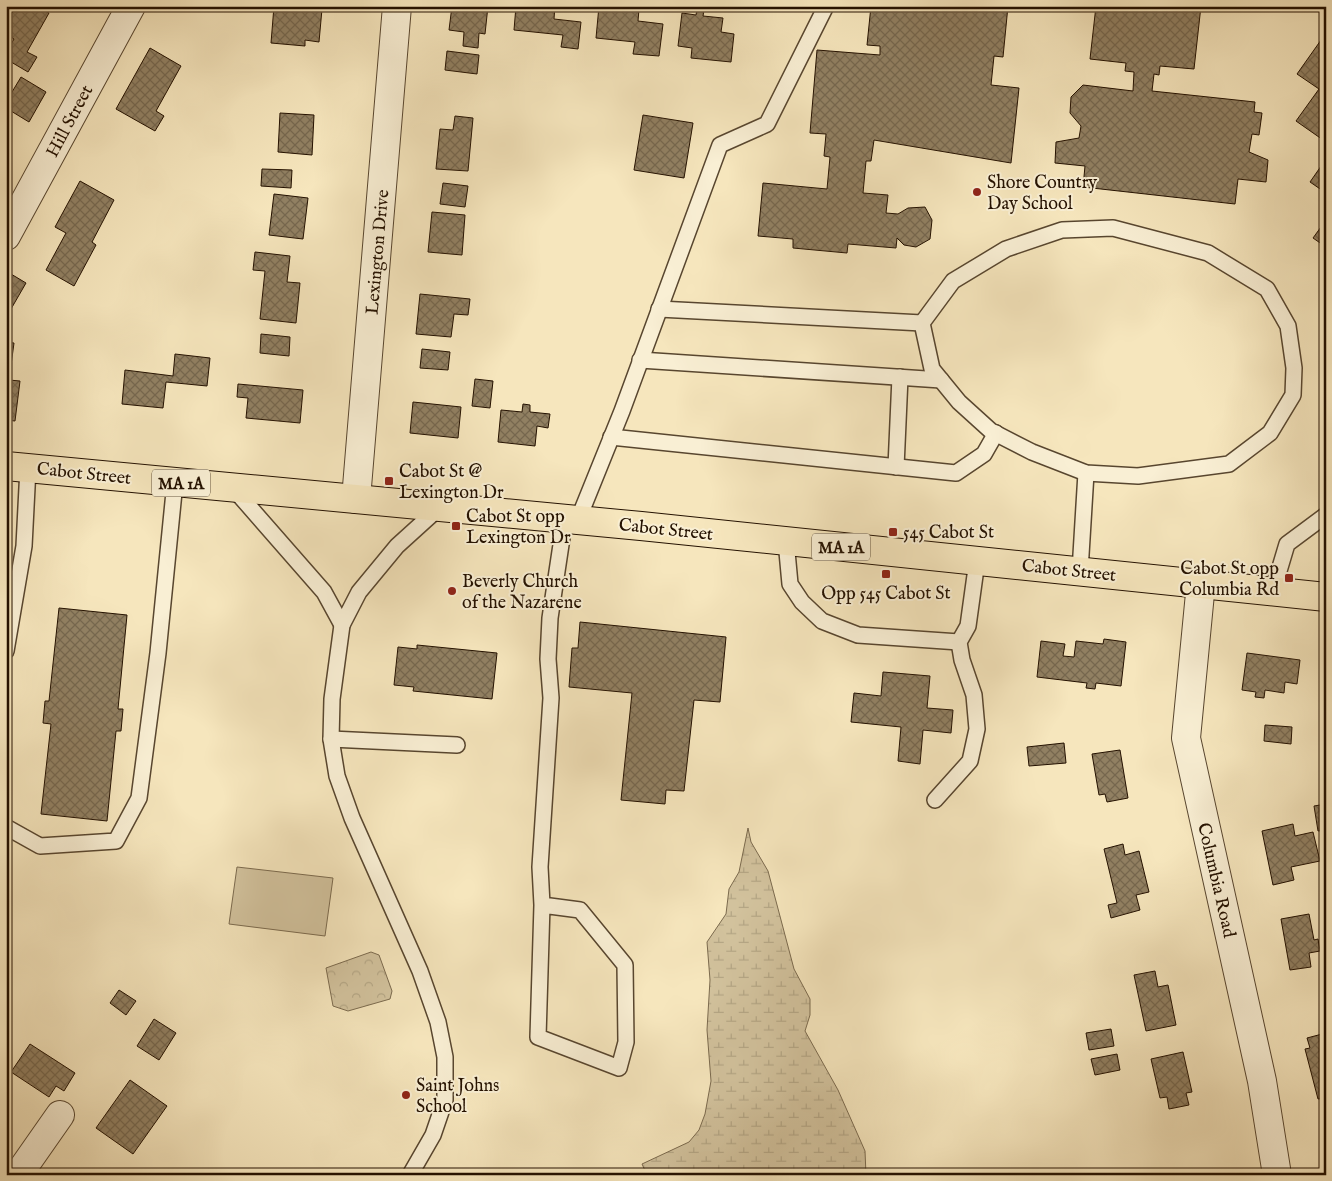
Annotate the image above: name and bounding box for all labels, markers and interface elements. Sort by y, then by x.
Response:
street label: Hill Street [42,82,99,162]
place label: Shore Country Day School [987,172,1097,216]
marker: Shore Country Day School [971,186,983,198]
street label: Lexington Drive [362,189,395,316]
street label: Cabot Street [35,458,132,491]
place label: Cabot St @ Lexington Dr [399,461,504,505]
road number: MA 1A [152,469,210,496]
marker: Cabot St @ Lexington Dr [383,475,395,487]
place label: Cabot St opp Lexington Dr [466,506,571,550]
street label: Cabot Street [617,514,714,547]
marker: Cabot St opp Lexington Dr [450,520,462,532]
place label: 545 Cabot St [903,522,994,545]
marker: 545 Cabot St [887,526,899,538]
road number: MA 1A [812,534,870,560]
street label: Cabot Street [1020,555,1117,588]
place label: Cabot St opp Columbia Rd [1179,558,1279,602]
marker: Opp 545 Cabot St [880,568,892,580]
place label: Beverly Church of the Nazarene [462,571,582,615]
marker: Cabot St opp Columbia Rd [1283,572,1295,584]
place label: Opp 545 Cabot St [821,583,951,606]
marker: Beverly Church of the Nazarene [446,585,458,597]
street label: Columbia Road [1191,821,1240,940]
place label: Saint Johns School [416,1075,499,1119]
marker: Saint Johns School [400,1089,412,1101]

